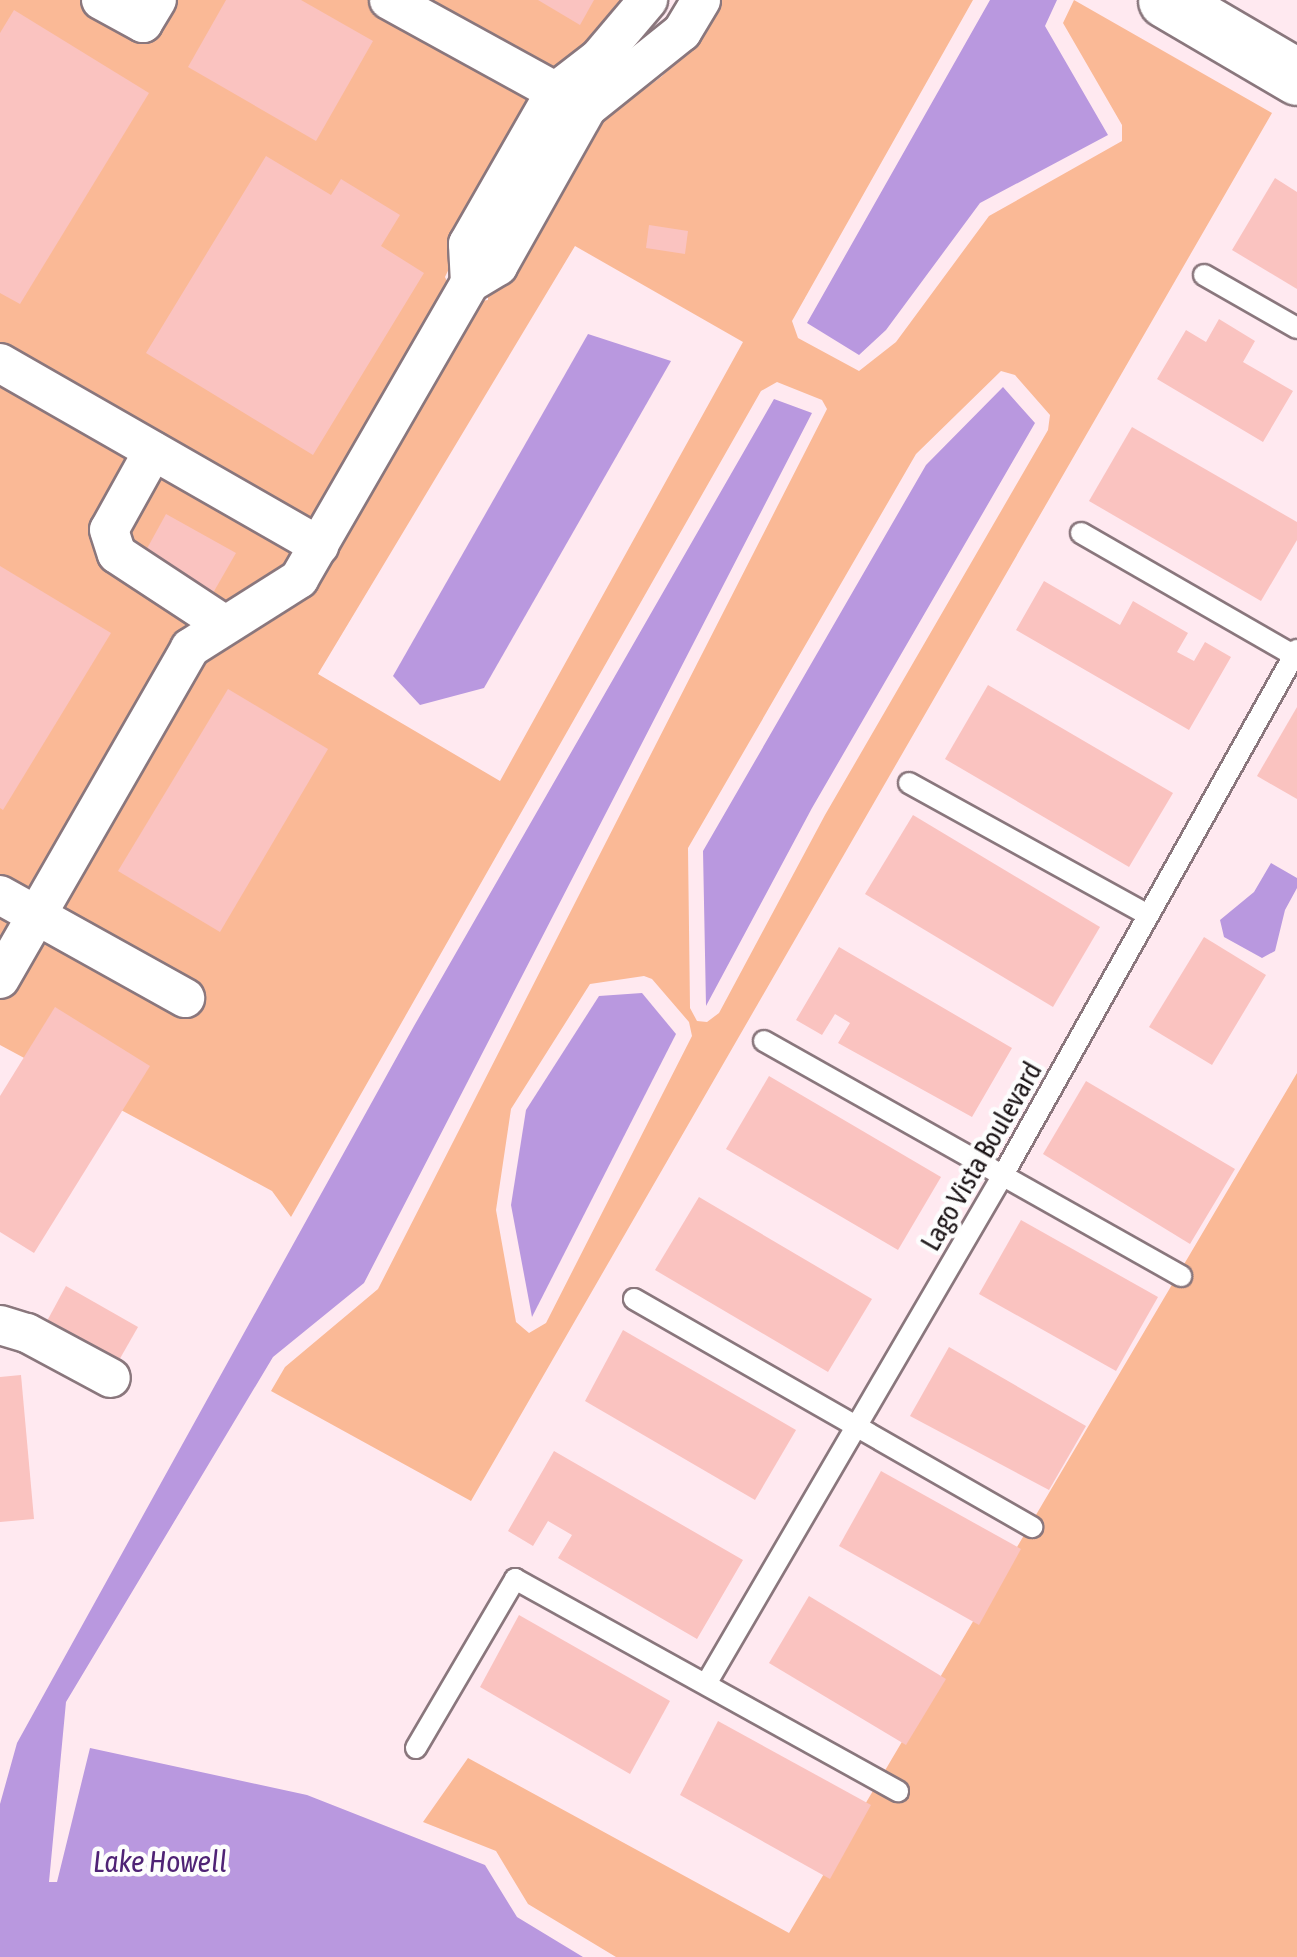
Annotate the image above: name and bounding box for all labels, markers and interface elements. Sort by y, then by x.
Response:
street label: Lago Vista Boulevard [913,1056,1049,1256]
water label: Lake Howell [93,1843,227,1879]

